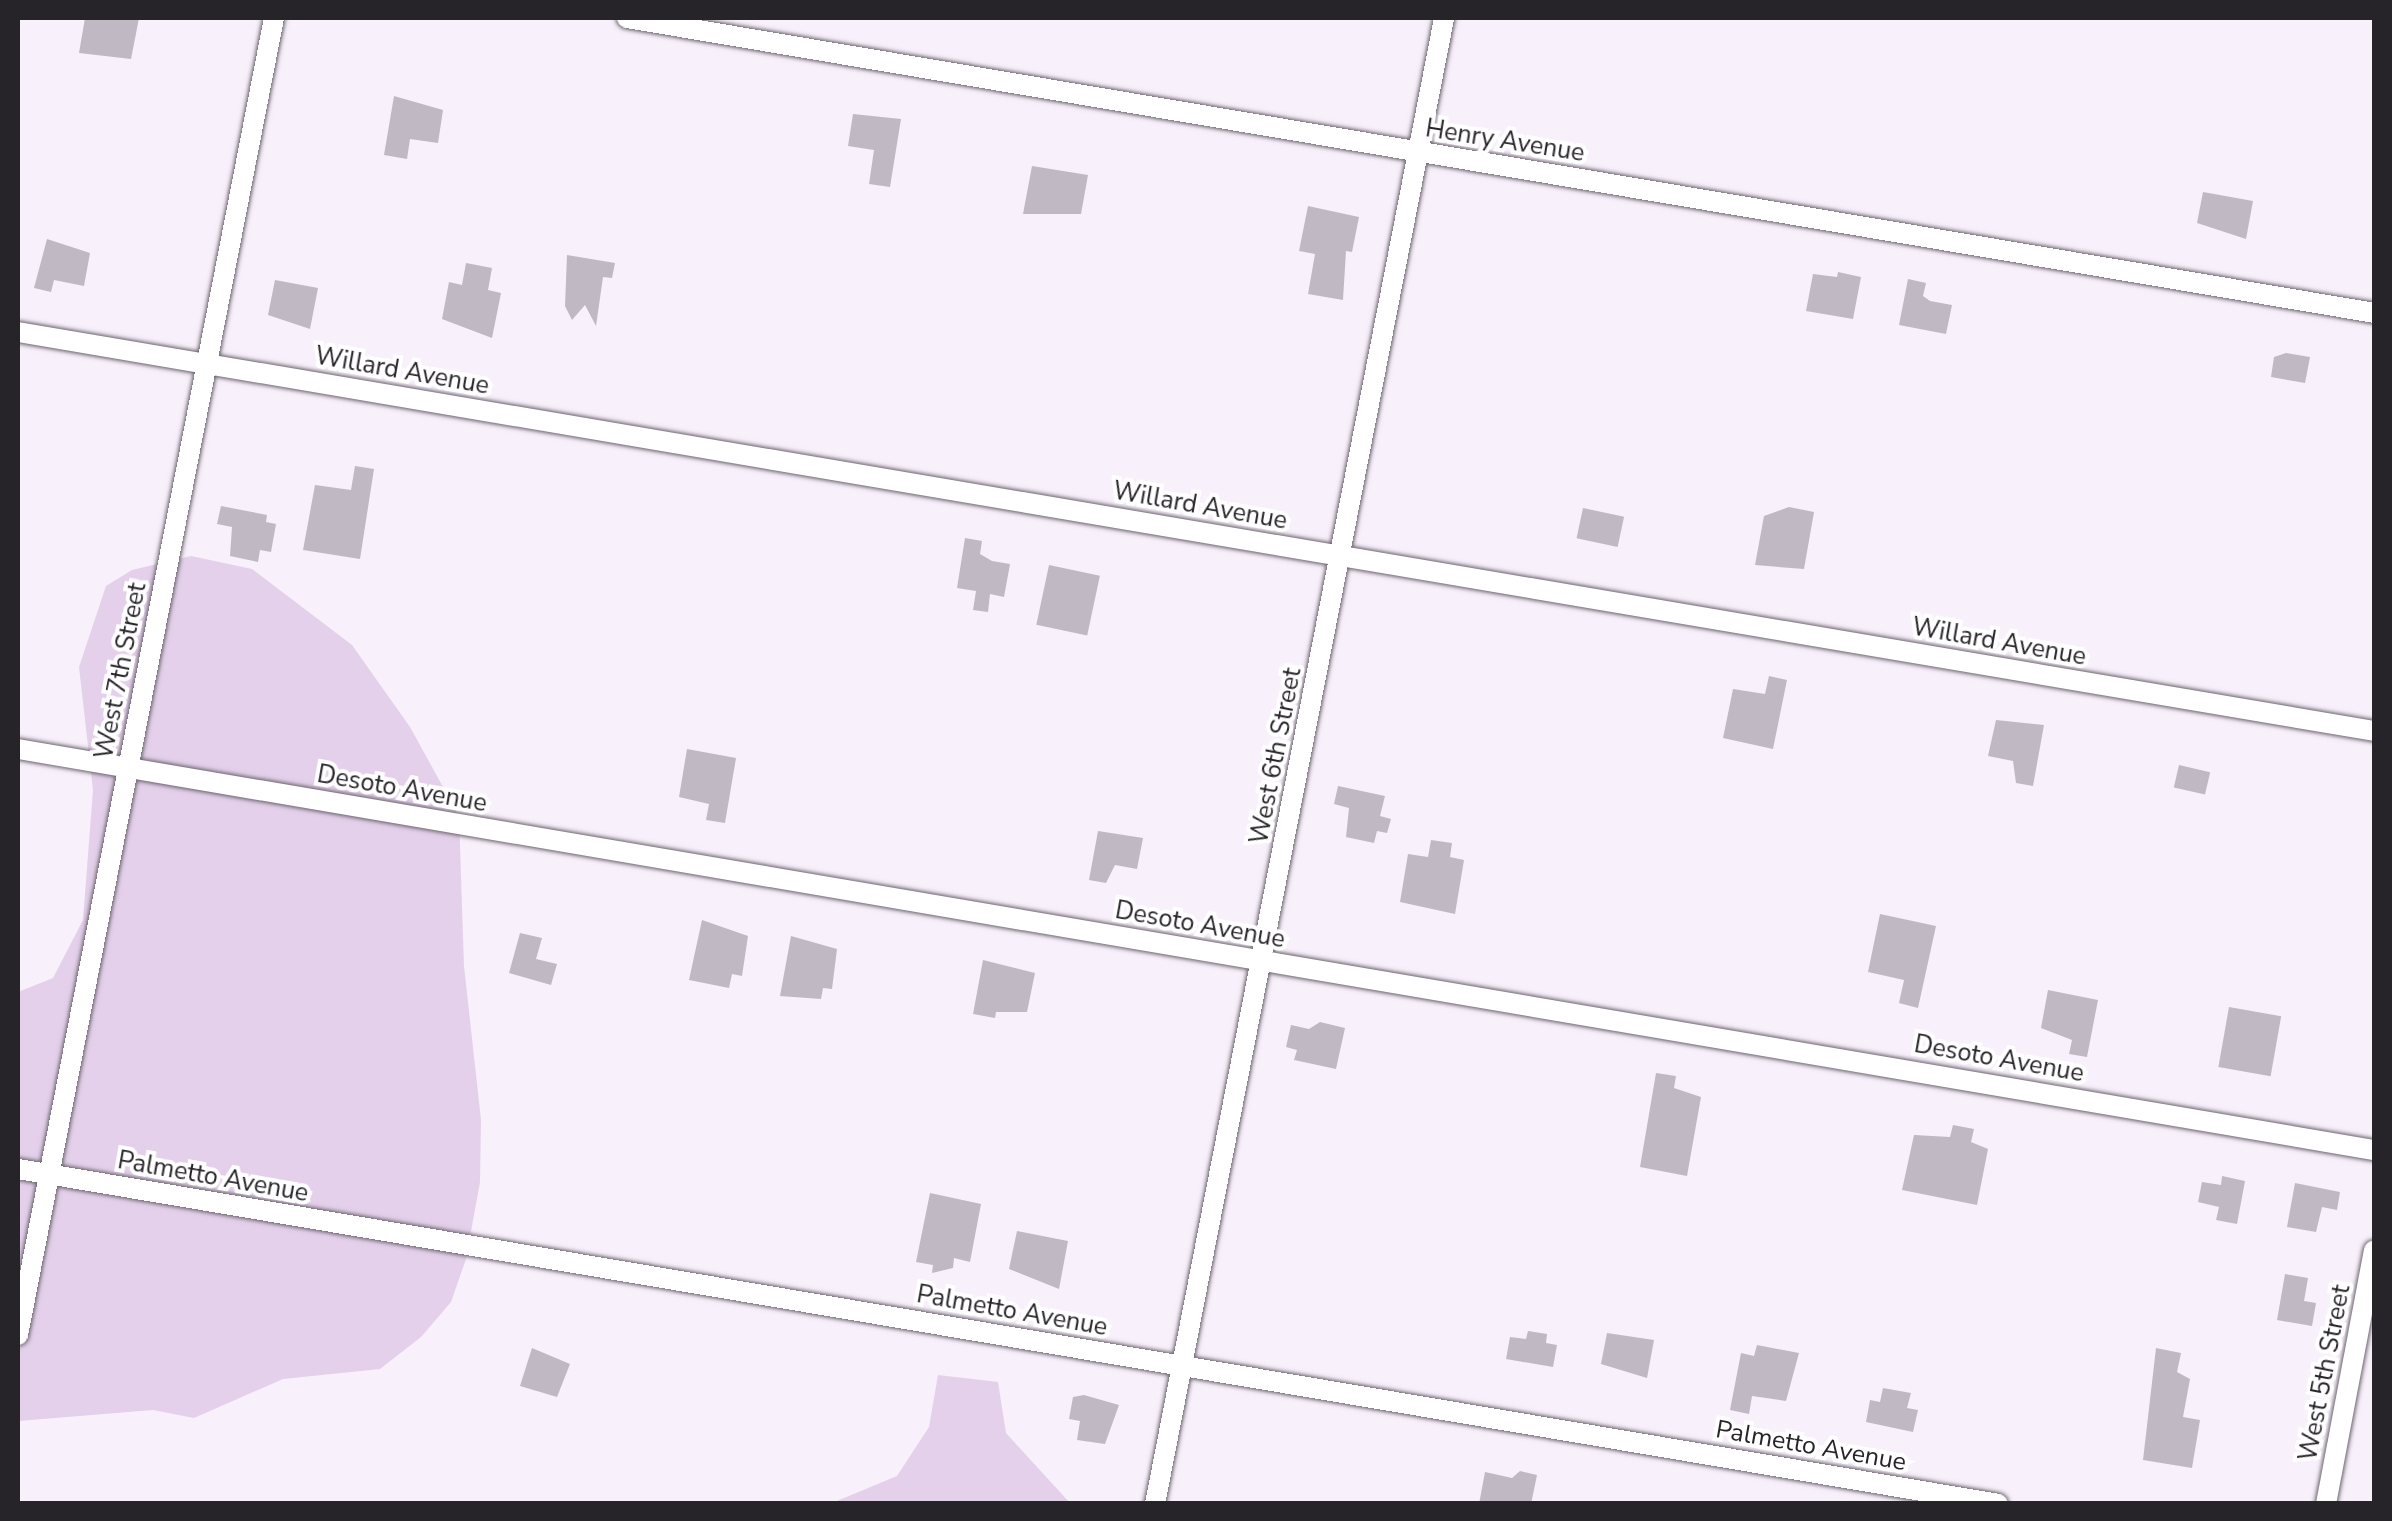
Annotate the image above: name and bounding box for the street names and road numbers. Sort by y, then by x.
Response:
street label: Henry Avenue [1423,114,1587,168]
street label: Willard Avenue [313,341,491,401]
street label: Willard Avenue [1111,476,1289,536]
street label: West 7th Street [89,580,153,762]
street label: Willard Avenue [1910,612,2088,672]
street label: West 6th Street [1244,665,1308,847]
street label: Desoto Avenue [315,759,489,819]
street label: Desoto Avenue [1113,895,1287,955]
street label: Desoto Avenue [1912,1029,2086,1089]
street label: Palmetto Avenue [115,1145,311,1209]
street label: Palmetto Avenue [914,1279,1110,1343]
street label: West 5th Street [2293,1282,2357,1464]
street label: Palmetto Avenue [1713,1414,1909,1478]

